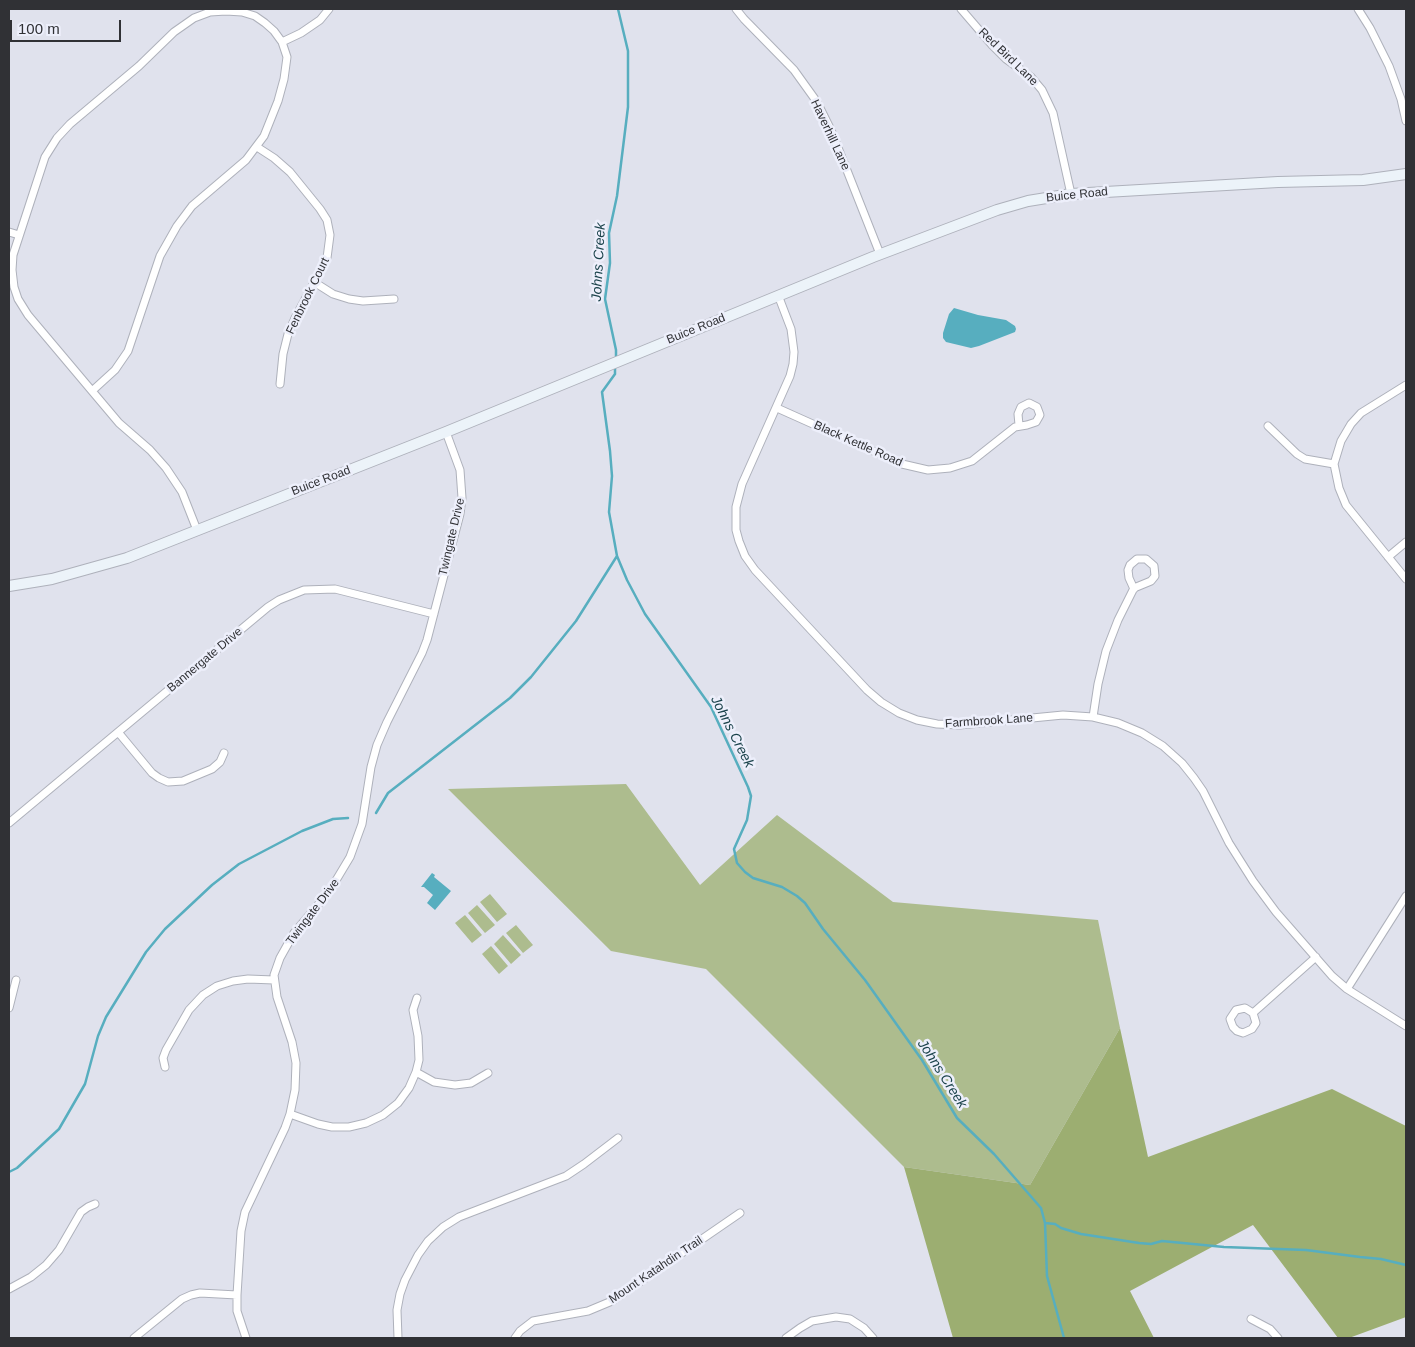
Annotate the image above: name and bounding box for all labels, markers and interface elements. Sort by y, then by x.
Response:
scale bar [12,10,124,42]
text: 100 m [18,20,60,37]
street label: Red Bird Lane [975,25,1041,89]
street label: Haverhill Lane [807,97,853,173]
street label: Buice Road [1045,185,1109,205]
water label: Johns Creek [589,222,609,302]
street label: Fenbrook Court [283,255,333,337]
street label: Buice Road [665,311,727,347]
street label: Black Kettle Road [812,418,904,470]
street label: Buice Road [289,463,353,499]
street label: Twingate Drive [436,497,468,577]
street label: Bannergate Drive [165,624,245,696]
water label: Johns Creek [707,693,757,771]
street label: Farmbrook Lane [945,711,1033,731]
street label: Twingate Drive [283,876,343,948]
water label: Johns Creek [914,1036,970,1112]
street label: Mount Katahdin Trail [606,1233,706,1307]

